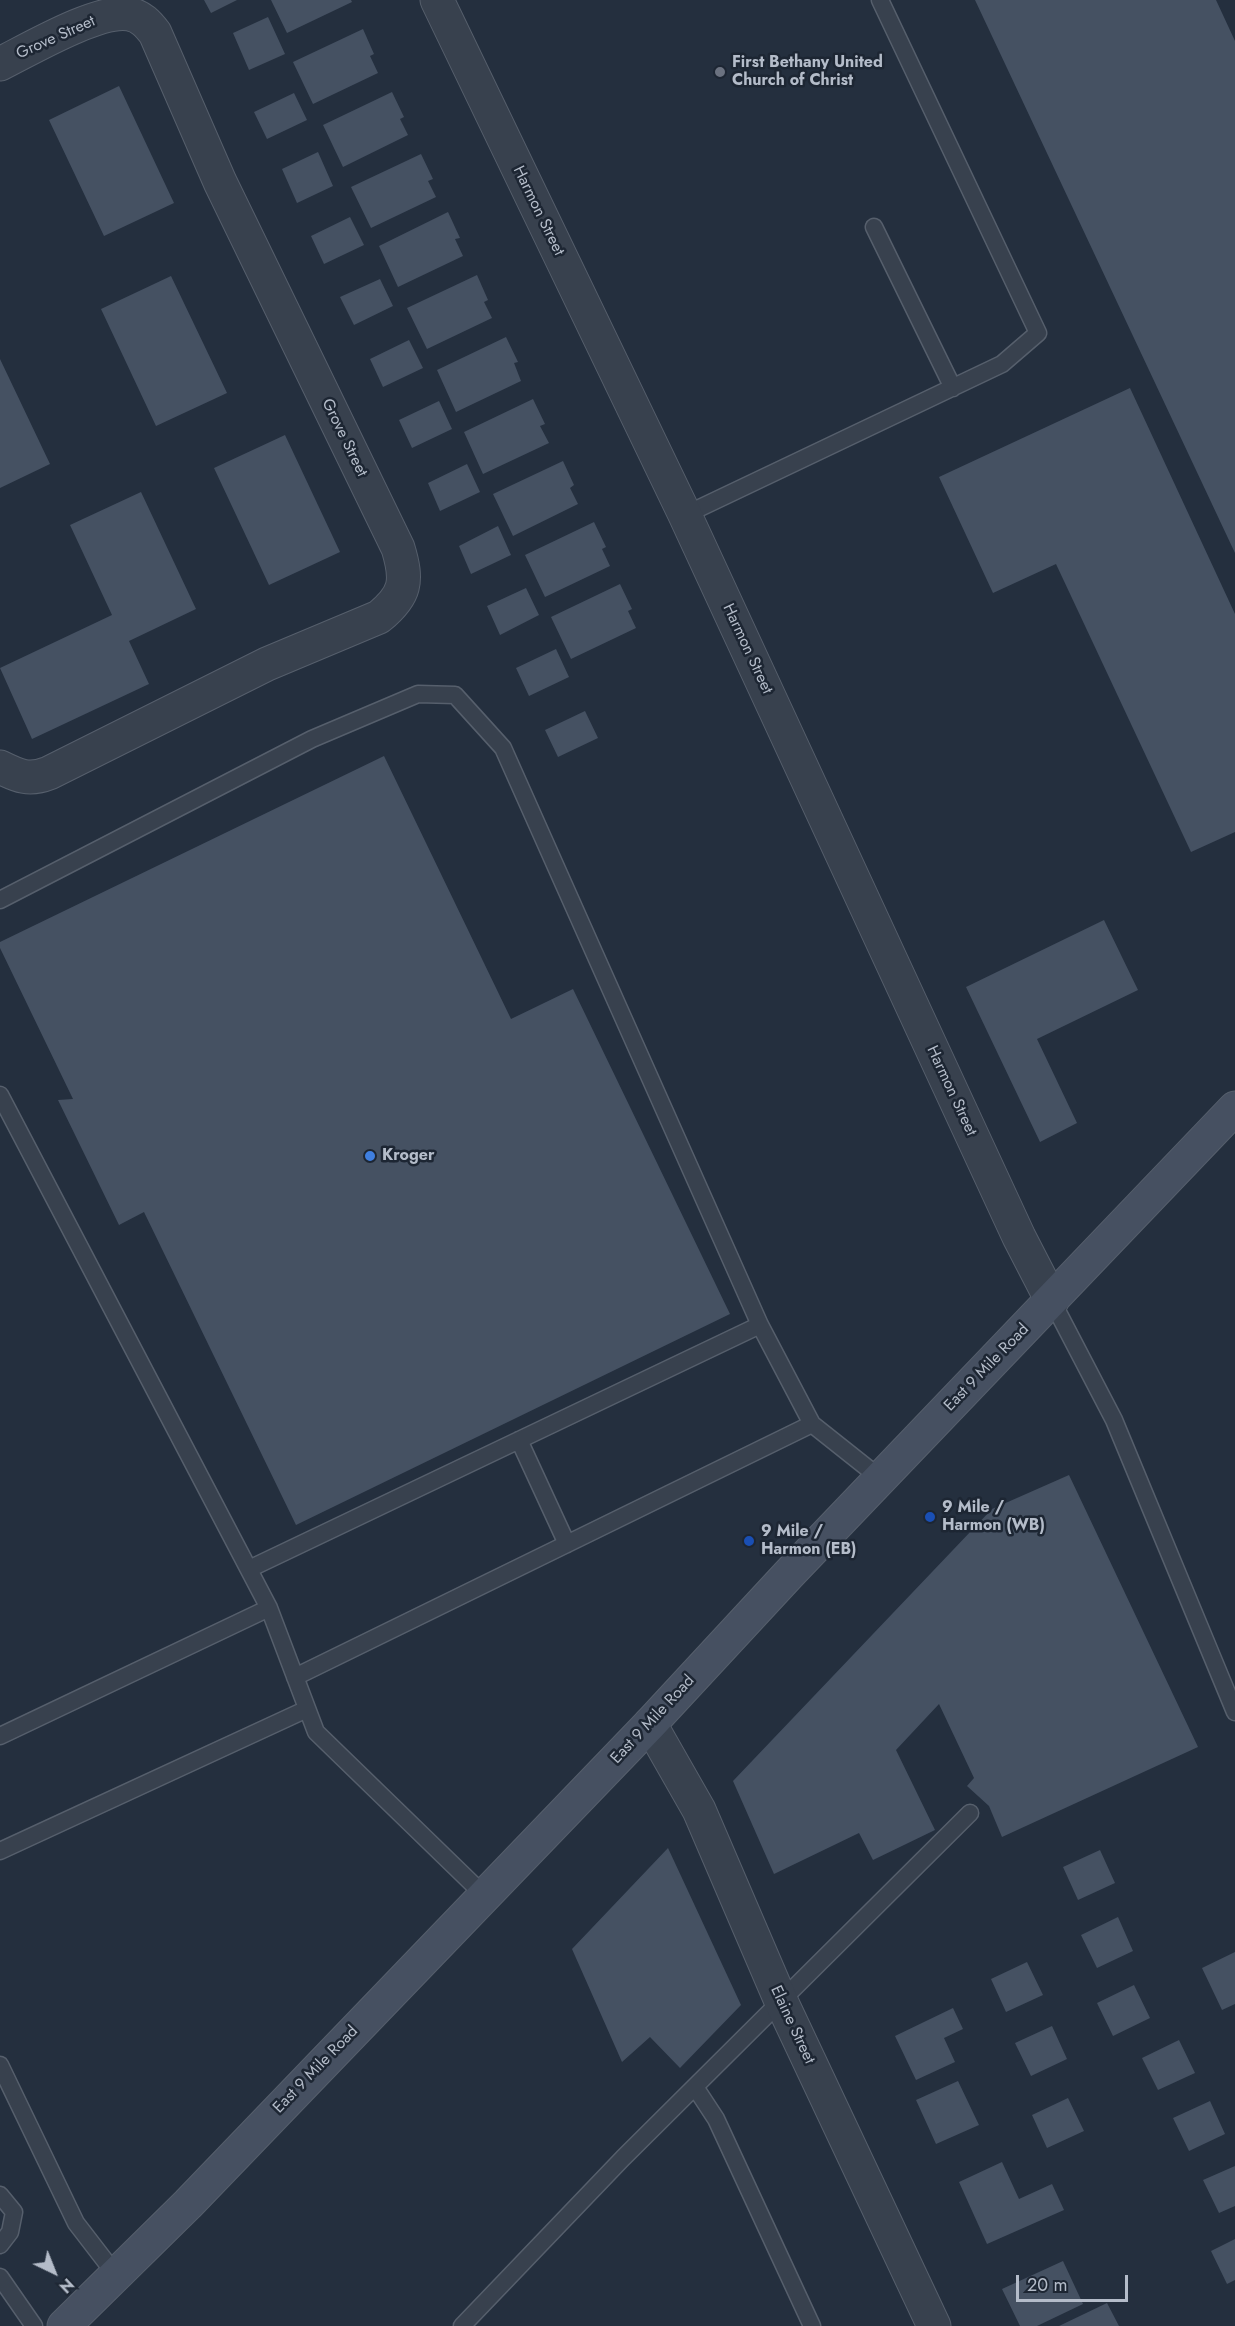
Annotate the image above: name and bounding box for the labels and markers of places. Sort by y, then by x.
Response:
place label: First Bethany United Church of Christ [732,53,883,91]
marker: First Bethany United Church of Christ [713,65,727,79]
place label: Kroger [382,1146,434,1166]
marker: Kroger [363,1149,377,1163]
place label: 9 Mile / Harmon (WB) [942,1498,1045,1536]
marker: 9 Mile / Harmon (WB) [923,1510,937,1524]
place label: 9 Mile / Harmon (EB) [761,1522,857,1560]
marker: 9 Mile / Harmon (EB) [742,1534,756,1548]

